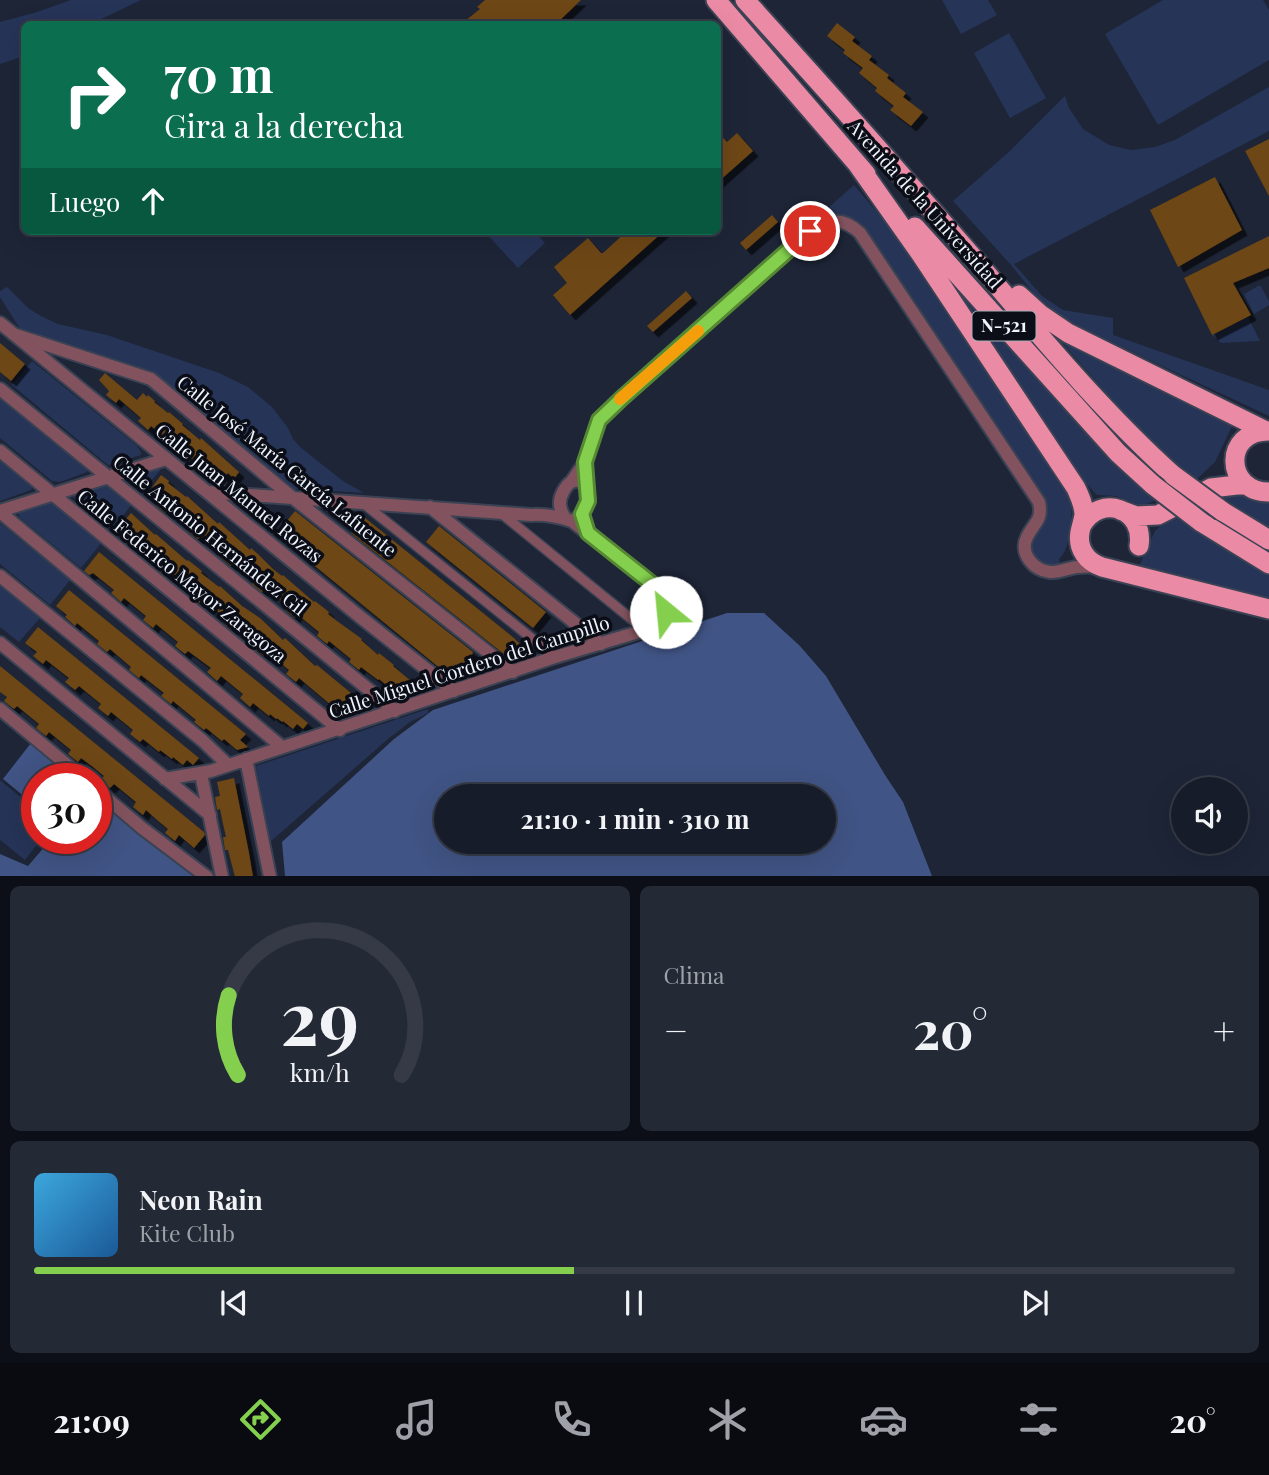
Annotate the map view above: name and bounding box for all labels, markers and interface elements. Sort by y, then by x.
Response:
text: 70 m [164,40,274,105]
icon: right [49,49,140,140]
text: Gira a la derecha [164,103,404,146]
street label: Avenida de la Universidad [842,112,1009,293]
icon: ahead [134,182,172,220]
text: Luego [49,184,120,219]
pin [780,201,840,261]
icon: arrive [791,212,829,250]
road number: N-521 [972,312,1036,340]
street label: Calle José María García Lafuente [172,368,403,562]
street label: Calle Juan Manuel Rozas [151,417,329,568]
street label: Calle Antonio Hernández Gil [108,448,313,621]
street label: Calle Federico Mayor Zaragoza [72,483,293,668]
position arrow [629,575,703,649]
street label: Calle Miguel Cordero del Campillo [325,608,612,724]
speed limit sign: 30 [21,763,112,854]
map controls [1171,777,1248,854]
button: sound [1171,777,1248,854]
text: 21:10 · 1 min · 310 m [520,801,750,836]
text: Clima [664,959,725,990]
text: 29 [281,966,359,1063]
text: 20° [913,994,988,1063]
text: − [664,1004,688,1055]
text: + [1213,1004,1235,1055]
text: km/h [290,1054,350,1087]
text: Neon Rain [139,1182,263,1217]
text: Kite Club [139,1217,235,1248]
icon: previous [215,1284,253,1322]
icon: pause [615,1284,653,1322]
icon: next [1016,1284,1054,1322]
icon: directions [236,1395,285,1444]
icon: music [392,1395,441,1444]
icon: phone [547,1395,596,1444]
icon: climate [703,1395,752,1444]
icon: car [859,1395,908,1444]
icon: filters [1014,1395,1063,1444]
text: 21:09 [53,1398,130,1441]
text: 20° [1170,1398,1216,1441]

